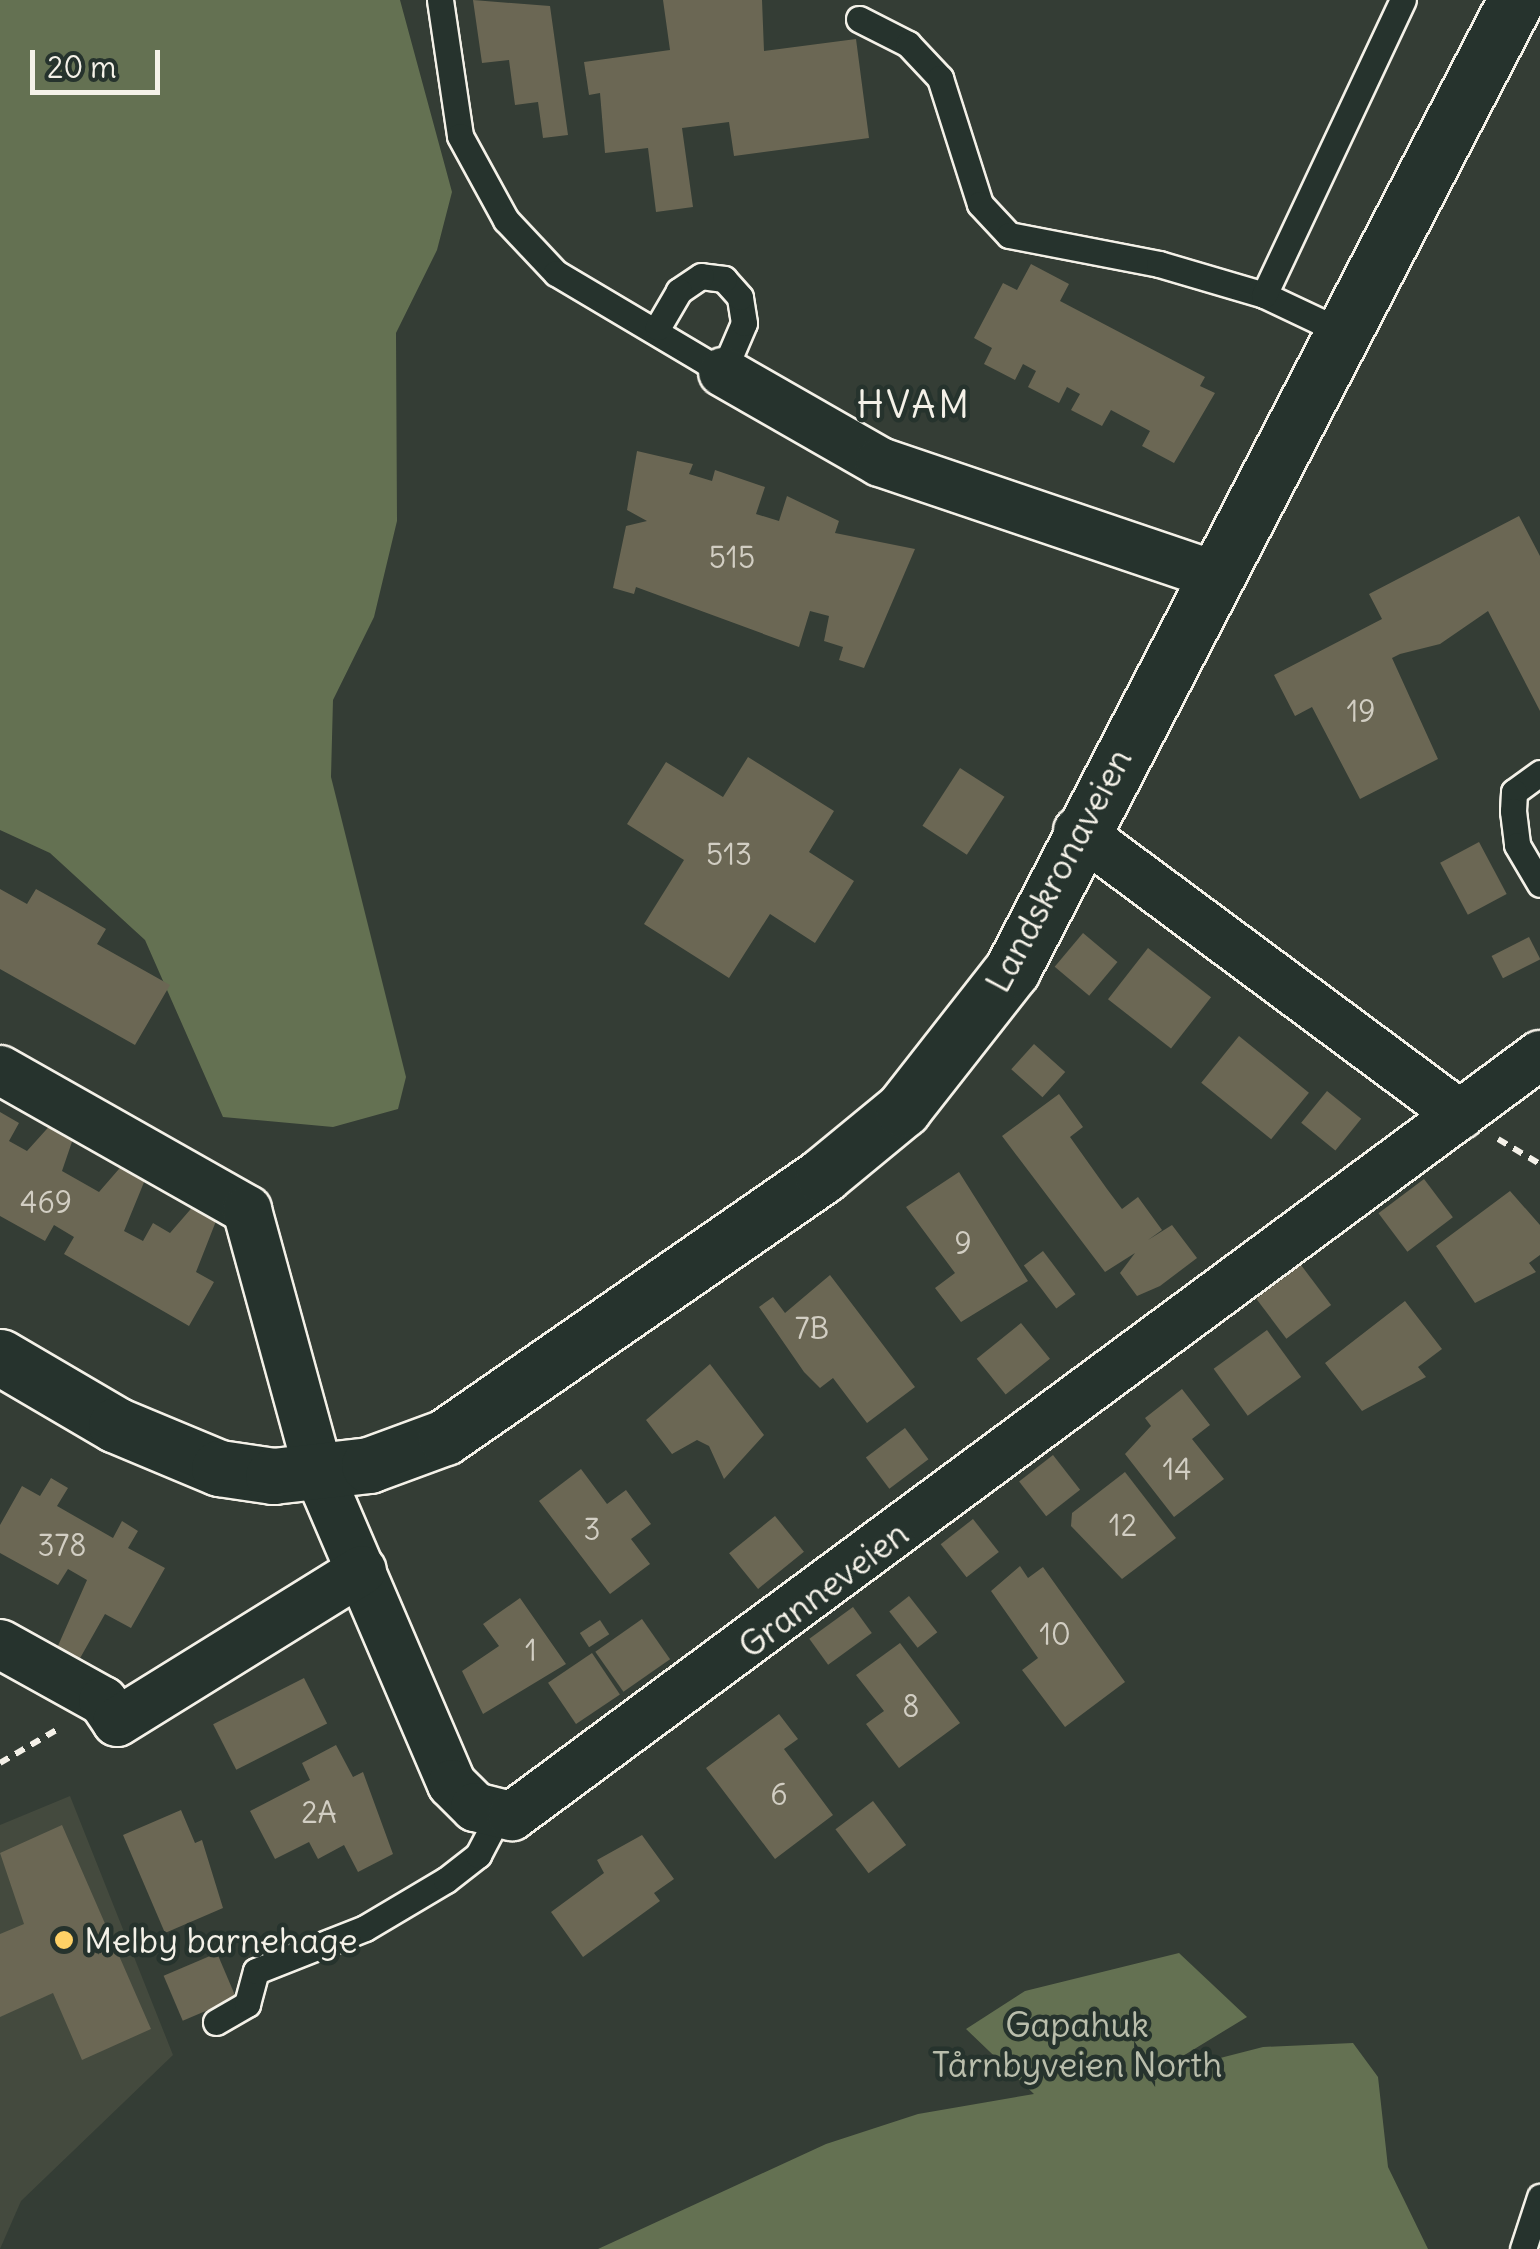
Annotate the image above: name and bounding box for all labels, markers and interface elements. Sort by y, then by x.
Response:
scale bar [35,30,165,92]
text: 20 m [47,48,117,86]
district label: HVAM [856,382,972,428]
house number: 515 [709,539,755,575]
house number: 19 [1346,693,1376,729]
street label: Landskronaveien [976,741,1140,999]
house number: 513 [706,836,752,872]
house number: 469 [20,1184,72,1220]
house number: 9 [954,1225,972,1261]
house number: 7B [795,1310,829,1346]
house number: 14 [1162,1451,1192,1487]
house number: 12 [1109,1507,1137,1543]
house number: 3 [583,1511,601,1547]
street label: Granneveien [730,1512,916,1666]
house number: 378 [37,1527,87,1563]
house number: 10 [1039,1616,1071,1652]
house number: 1 [525,1632,537,1668]
house number: 8 [902,1688,920,1724]
house number: 6 [770,1776,788,1812]
house number: 2A [301,1794,337,1830]
place label: Melby barnehage [84,1919,358,1961]
marker: Melby barnehage [53,1929,75,1951]
park label: Gapahuk Tårnbyveien North [932,2003,1222,2085]

